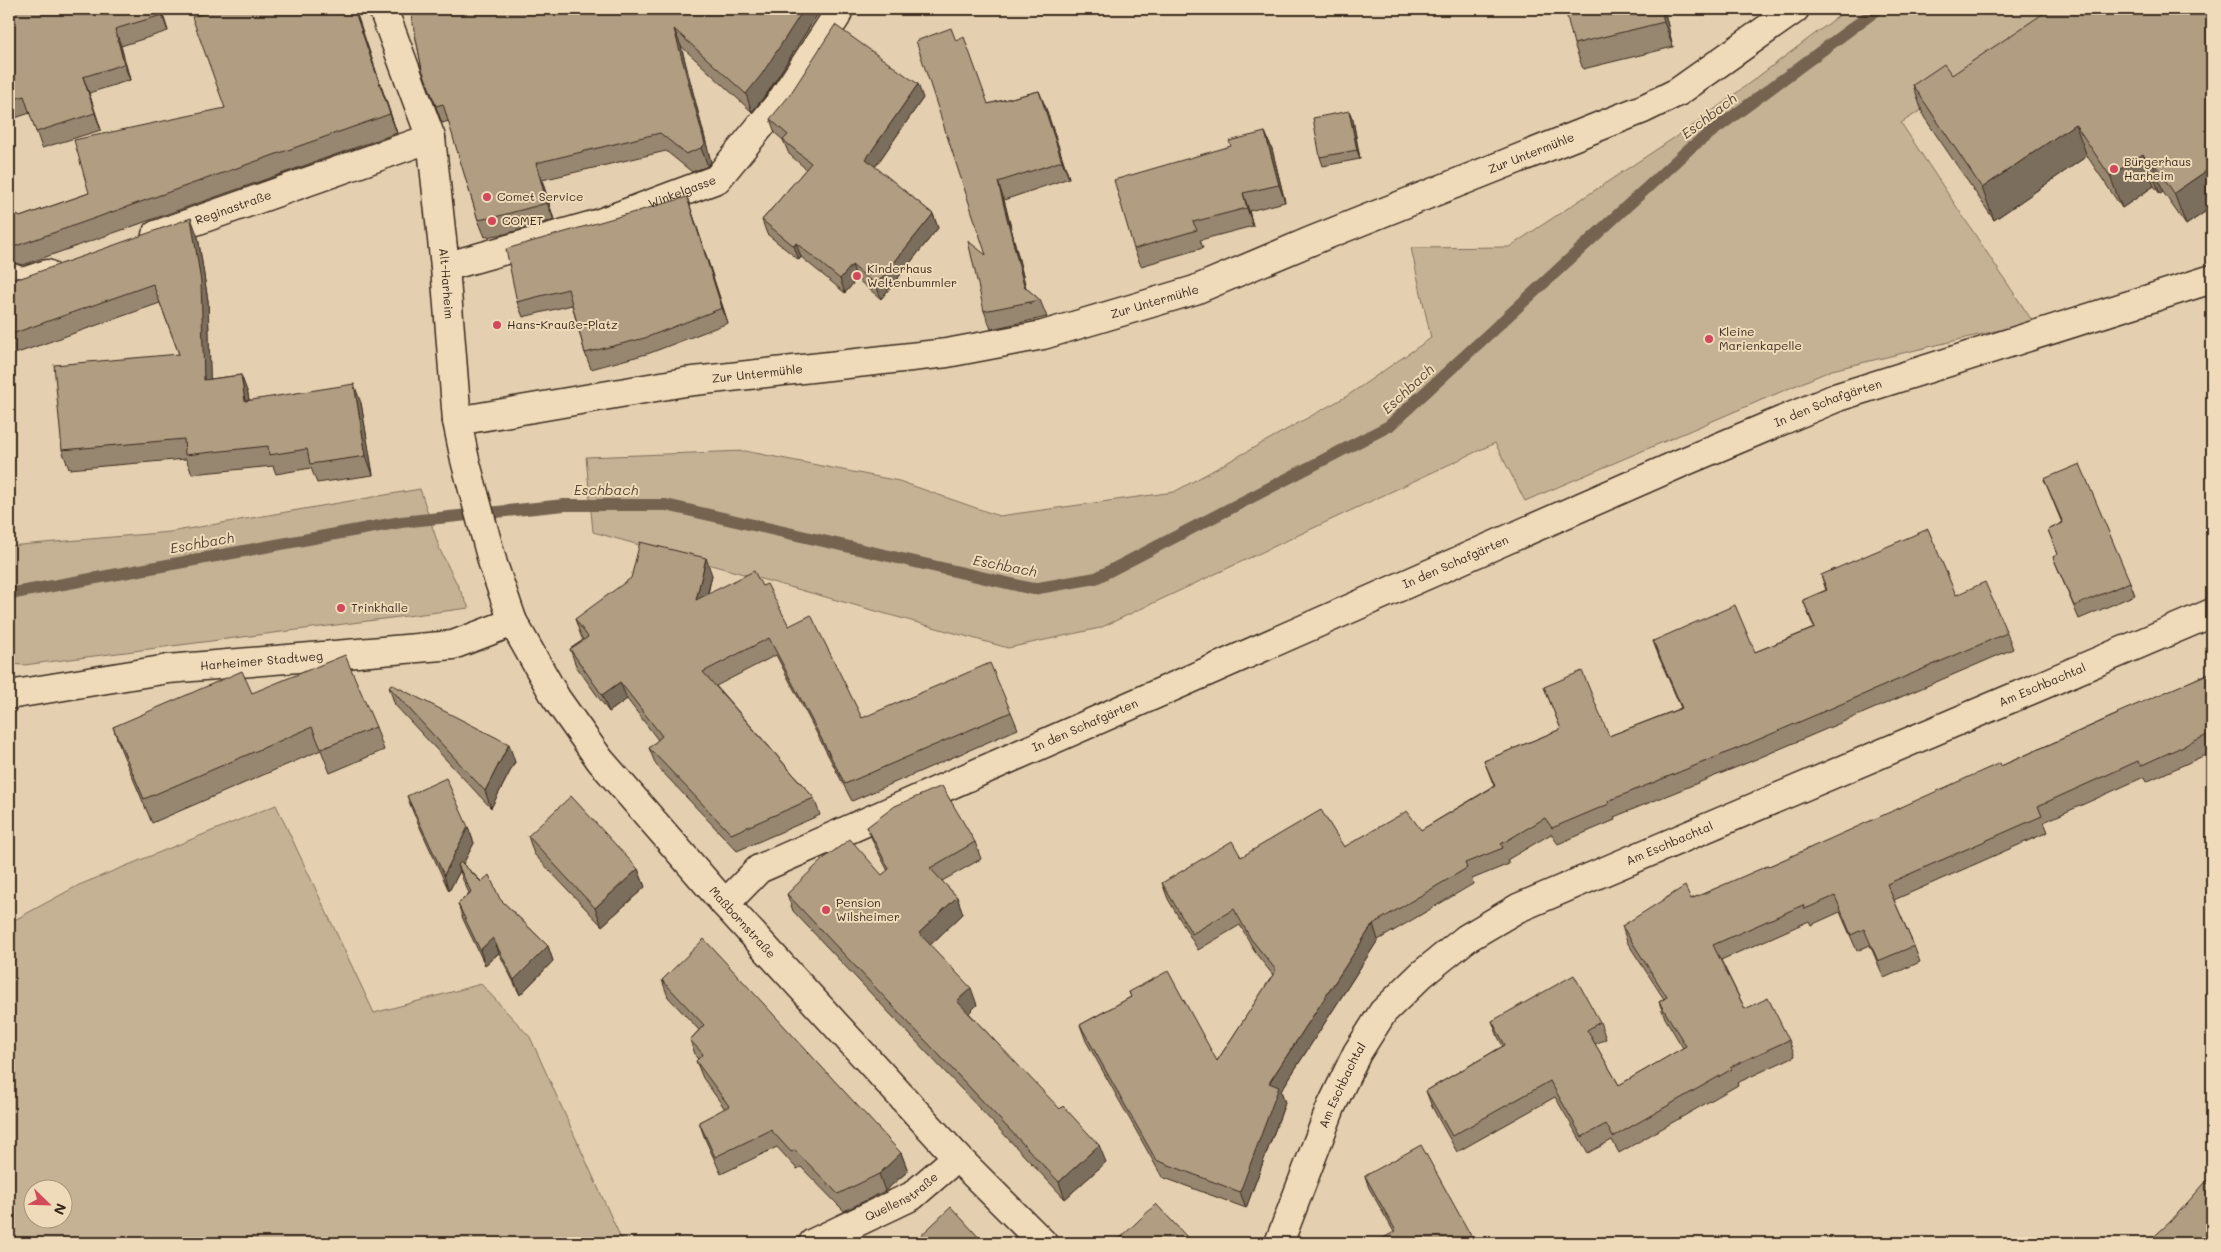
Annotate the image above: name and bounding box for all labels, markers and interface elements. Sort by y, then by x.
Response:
water label: Eschbach [1677,88,1740,143]
street label: Zur Untermühle [1485,128,1576,177]
place label: Bürgerhaus Harheim [2124,153,2191,183]
marker: Bürgerhaus Harheim [2108,163,2120,175]
street label: Winkelgasse [646,171,718,211]
street label: Reginastraße [193,186,273,228]
place label: Comet Service [497,188,584,204]
marker: Comet Service [481,191,493,203]
place label: COMET [502,212,544,228]
marker: COMET [486,215,498,227]
street label: Alt-Harheim [436,247,458,320]
place label: Kinderhaus Weltenbummler [867,260,957,290]
marker: Kinderhaus Weltenbummler [851,270,863,282]
street label: Zur Untermühle [1108,280,1200,322]
place label: Hans-Krauße-Platz [507,316,618,332]
marker: Hans-Krauße-Platz [491,319,503,331]
place label: Kleine Marienkapelle [1719,323,1802,353]
marker: Kleine Marienkapelle [1703,333,1715,345]
street label: Zur Untermühle [711,360,803,386]
water label: Eschbach [1378,360,1438,418]
street label: In den Schafgärten [1771,375,1883,430]
water label: Eschbach [574,480,638,499]
water label: Eschbach [168,528,236,557]
street label: In den Schafgärten [1400,531,1511,592]
water label: Eschbach [972,550,1039,581]
place label: Trinkhalle [351,599,408,615]
marker: Trinkhalle [335,602,347,614]
street label: Harheimer Stadtweg [200,647,323,673]
street label: Am Eschbachtal [1996,659,2088,710]
street label: In den Schafgärten [1029,694,1140,755]
street label: Am Eschbachtal [1623,817,1715,868]
street label: Maßbornstraße [706,882,780,961]
place label: Pension Wilsheimer [836,894,900,924]
marker: Pension Wilsheimer [820,904,832,916]
street label: Am Eschbachtal [1315,1039,1369,1130]
street label: Quellenstraße [862,1168,941,1224]
north arrow [22,1180,72,1230]
text: N [50,1201,71,1218]

